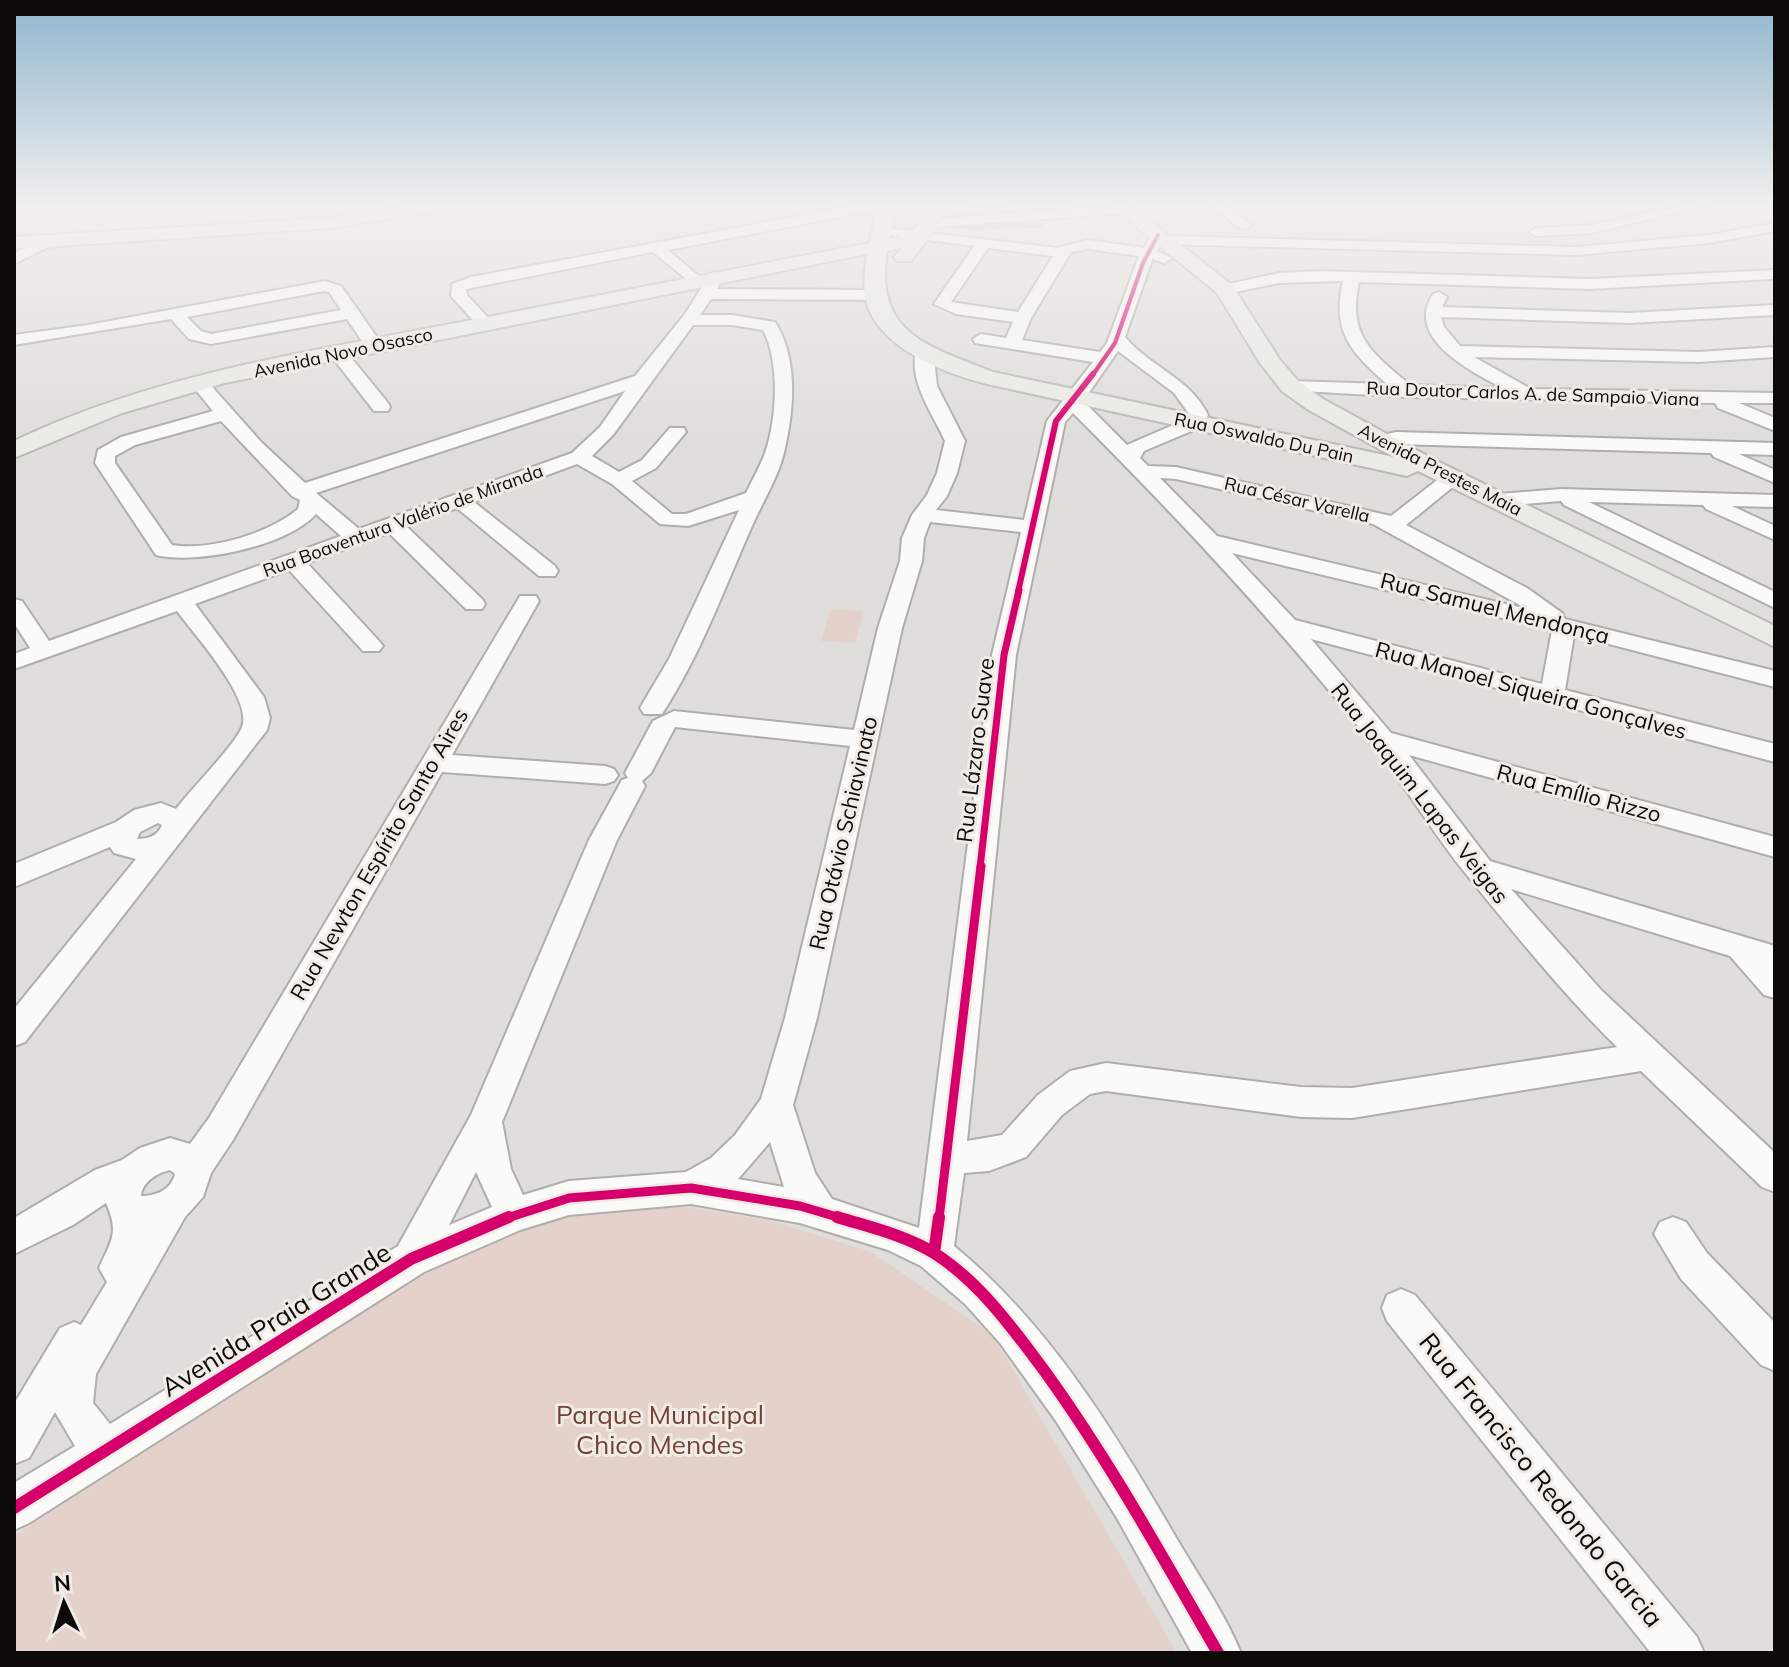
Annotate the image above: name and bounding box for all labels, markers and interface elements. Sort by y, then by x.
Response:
street label: Avenida Novo Osasco [251,322,435,383]
street label: Rua Doutor Carlos A. de Sampaio Viana [1366,376,1700,411]
street label: Rua Oswaldo Du Pain [1172,407,1356,468]
street label: Avenida Prestes Maia [1355,418,1526,521]
street label: Rua Boaventura Valério de Miranda [260,459,546,582]
street label: Rua César Varella [1222,472,1372,527]
street label: Rua Samuel Mendonça [1378,566,1612,650]
street label: Rua Manoel Siqueira Gonçalves [1372,635,1690,745]
street label: Rua Lázaro Suave [950,656,1000,844]
street label: Rua Joaquim Lapas Veigas [1325,677,1515,909]
street label: Rua Newton Espírito Santo Aires [284,703,474,1005]
street label: Rua Otávio Schiavinato [802,713,884,953]
street label: Rua Emílio Rizzo [1494,758,1664,828]
street label: Avenida Praia Grande [155,1235,397,1404]
street label: Rua Francisco Redondo Garcia [1412,1326,1670,1634]
park label: Parque Municipal Chico Mendes [556,1398,764,1461]
north arrow [24,1563,104,1643]
text: N [53,1569,72,1598]

